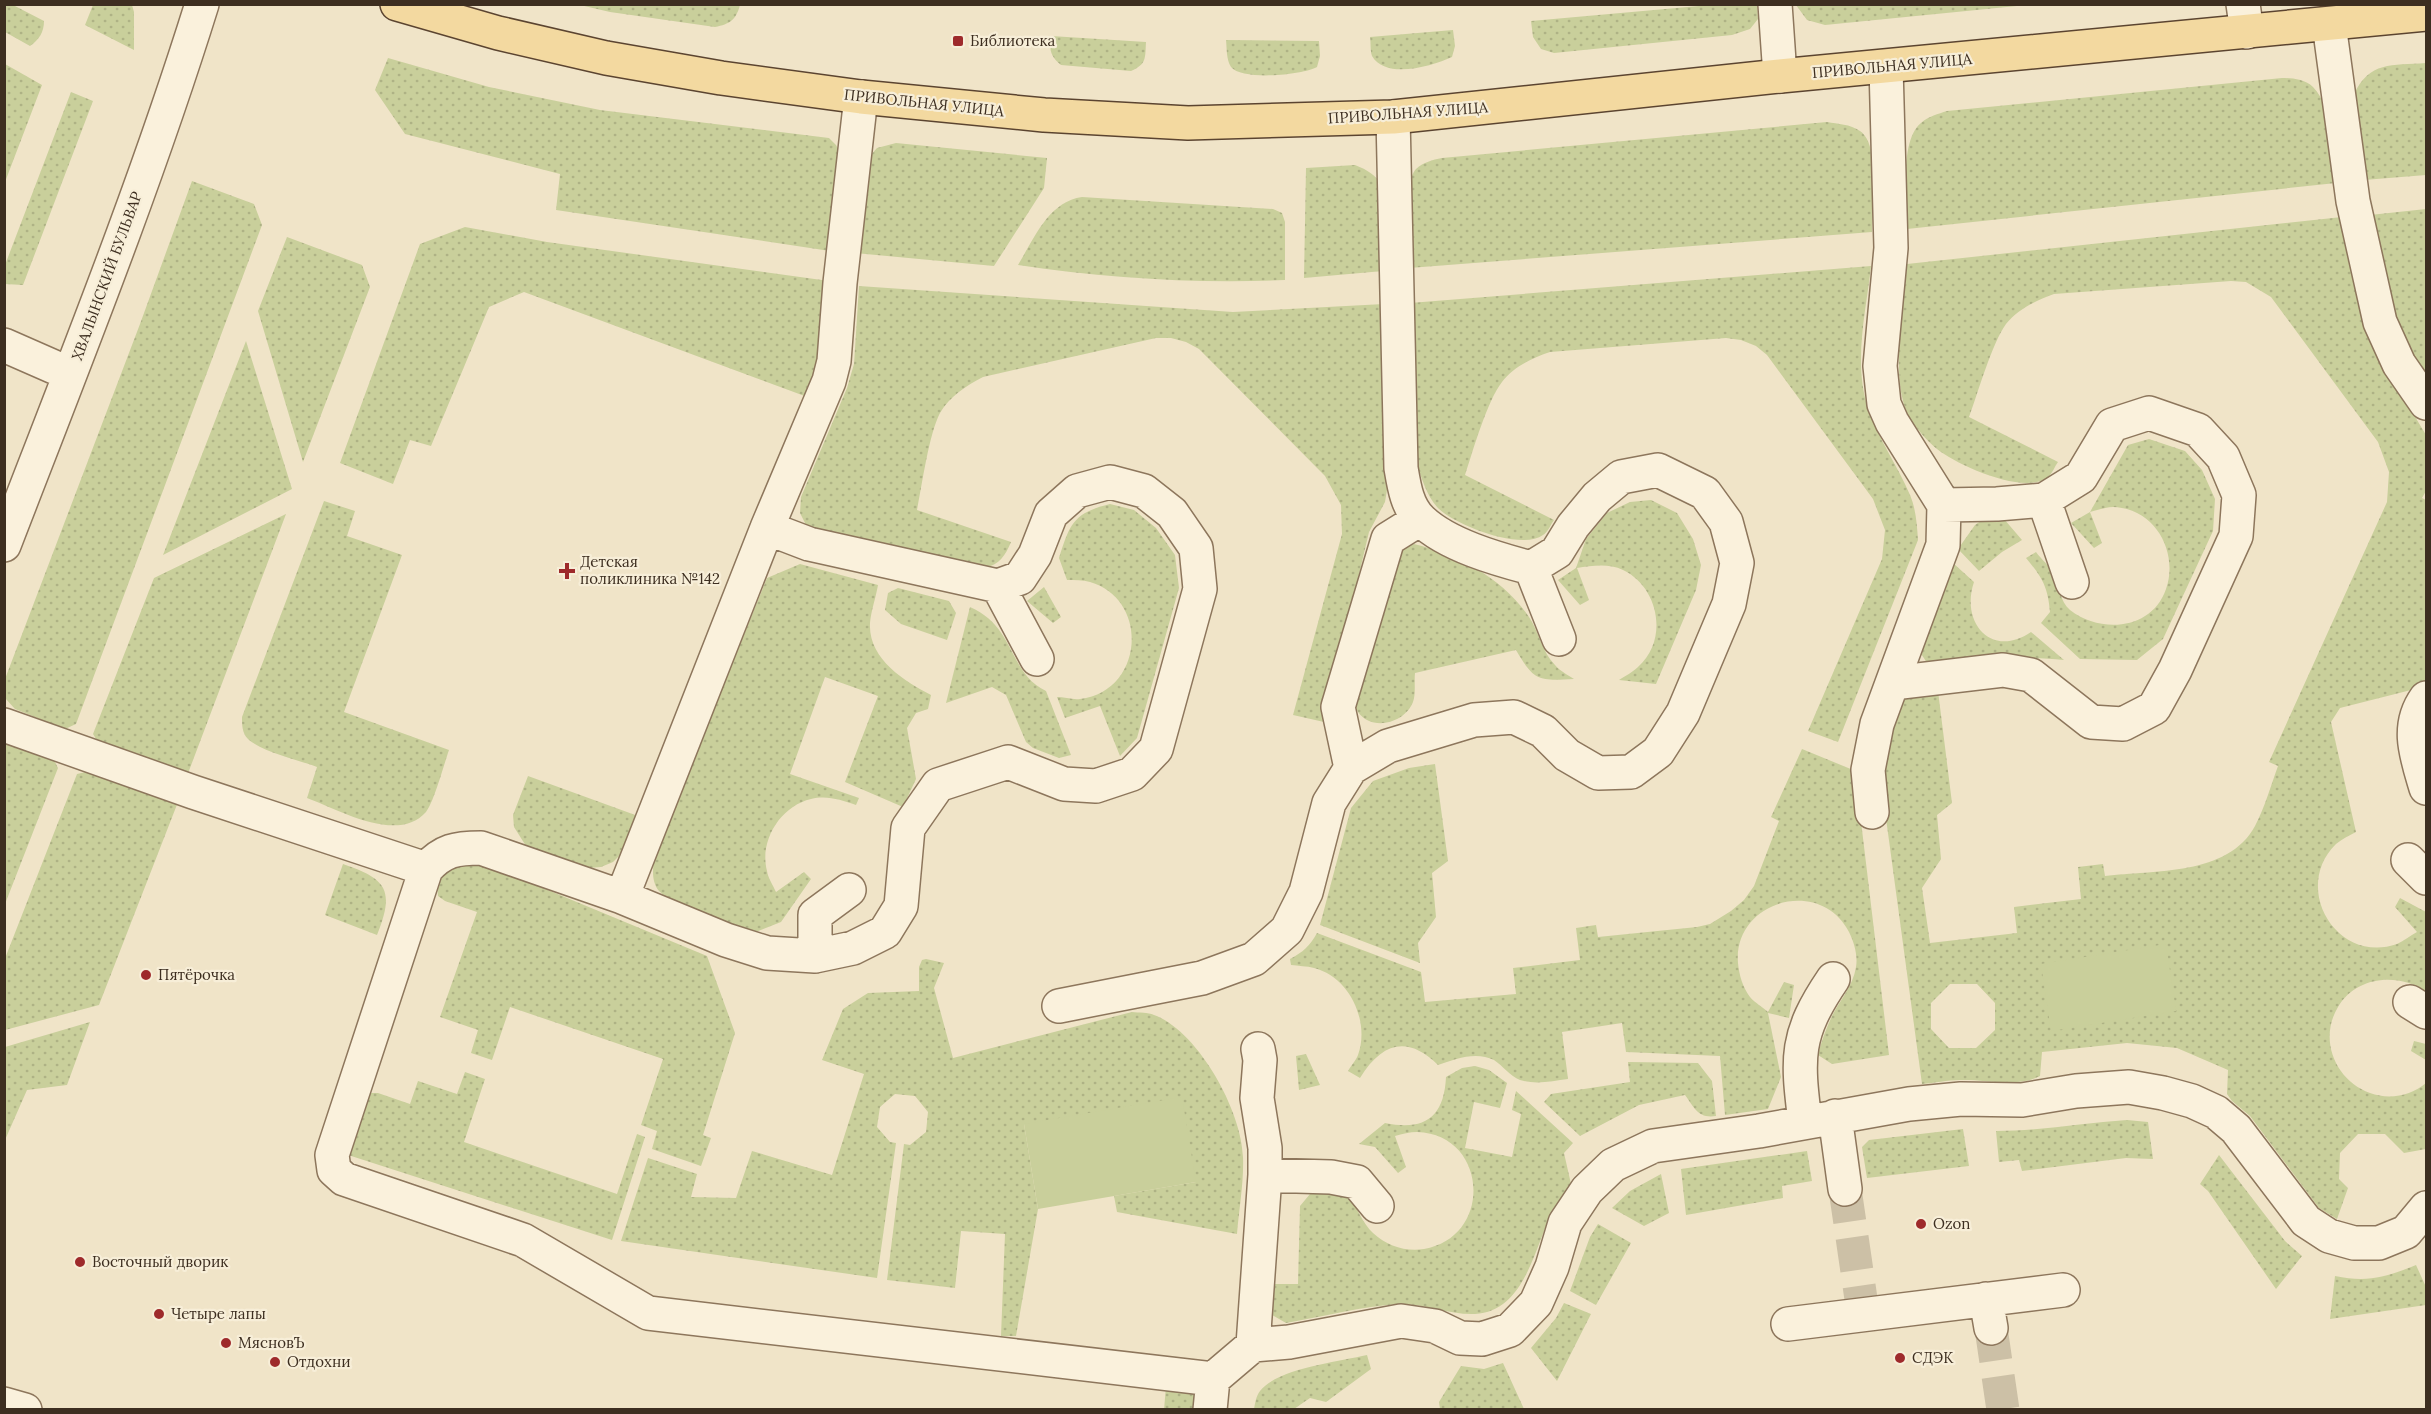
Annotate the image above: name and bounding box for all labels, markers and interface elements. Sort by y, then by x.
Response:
place label: Библиотека [970,31,1056,50]
marker: Библиотека [951,34,965,48]
street label: ПРИВОЛЬНАЯ УЛИЦА [1811,49,1973,82]
street label: ПРИВОЛЬНАЯ УЛИЦА [843,85,1006,120]
street label: ПРИВОЛЬНАЯ УЛИЦА [1327,97,1489,128]
street label: ХВАЛЫНСКИЙ БУЛЬВАР [67,189,146,363]
place label: Детская поликлиника №142 [580,552,720,588]
marker: Детская поликлиника №142 [558,562,576,580]
place label: Пятёрочка [158,965,235,984]
marker: Пятёрочка [139,968,153,982]
place label: Ozon [1933,1214,1970,1233]
marker: Ozon [1914,1217,1928,1231]
place label: Восточный дворик [92,1252,228,1271]
marker: Восточный дворик [73,1255,87,1269]
place label: Четыре лапы [171,1304,266,1323]
marker: Четыре лапы [152,1307,166,1321]
place label: МясновЪ [238,1333,305,1352]
marker: МясновЪ [219,1336,233,1350]
place label: СДЭК [1912,1348,1954,1367]
marker: СДЭК [1893,1351,1907,1365]
place label: Отдохни [287,1352,351,1371]
marker: Отдохни [268,1355,282,1369]

